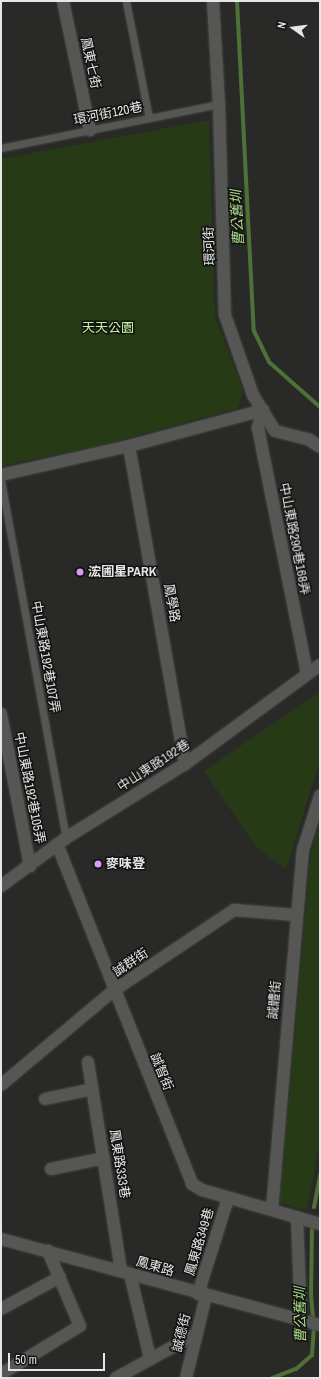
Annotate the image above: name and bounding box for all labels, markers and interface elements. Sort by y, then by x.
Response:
north arrow [273,8,313,48]
text: N [274,20,289,30]
street label: 鳳東七街 [77,36,103,90]
street label: 環河街120巷 [72,100,144,128]
water label: 曹公舊圳 [227,190,247,246]
street label: 環河街 [202,226,218,266]
park label: 天天公園 [82,320,134,336]
street label: 中山東路290巷168弄 [276,482,312,596]
place label: 浤圃星PARK [88,564,156,580]
marker: 浤圃星PARK [75,567,85,577]
street label: 鳳學路 [160,582,182,624]
street label: 中山東路192巷107弄 [27,600,63,714]
street label: 中山東路192巷105弄 [11,731,47,845]
street label: 中山東路192巷 [115,737,193,795]
place label: 麥味登 [106,856,145,872]
marker: 麥味登 [93,859,103,869]
street label: 誠群街 [110,946,152,980]
street label: 誠體街 [266,980,284,1020]
street label: 誠智街 [146,1051,176,1093]
street label: 鳳東路333巷 [106,1128,132,1200]
street label: 鳳東路349巷 [182,1206,218,1278]
street label: 鳳東路 [134,1254,176,1280]
water label: 曹公舊圳 [291,1287,309,1343]
street label: 誠德街 [170,1312,194,1354]
scale bar [10,1345,107,1371]
text: 50 m [15,1352,37,1368]

